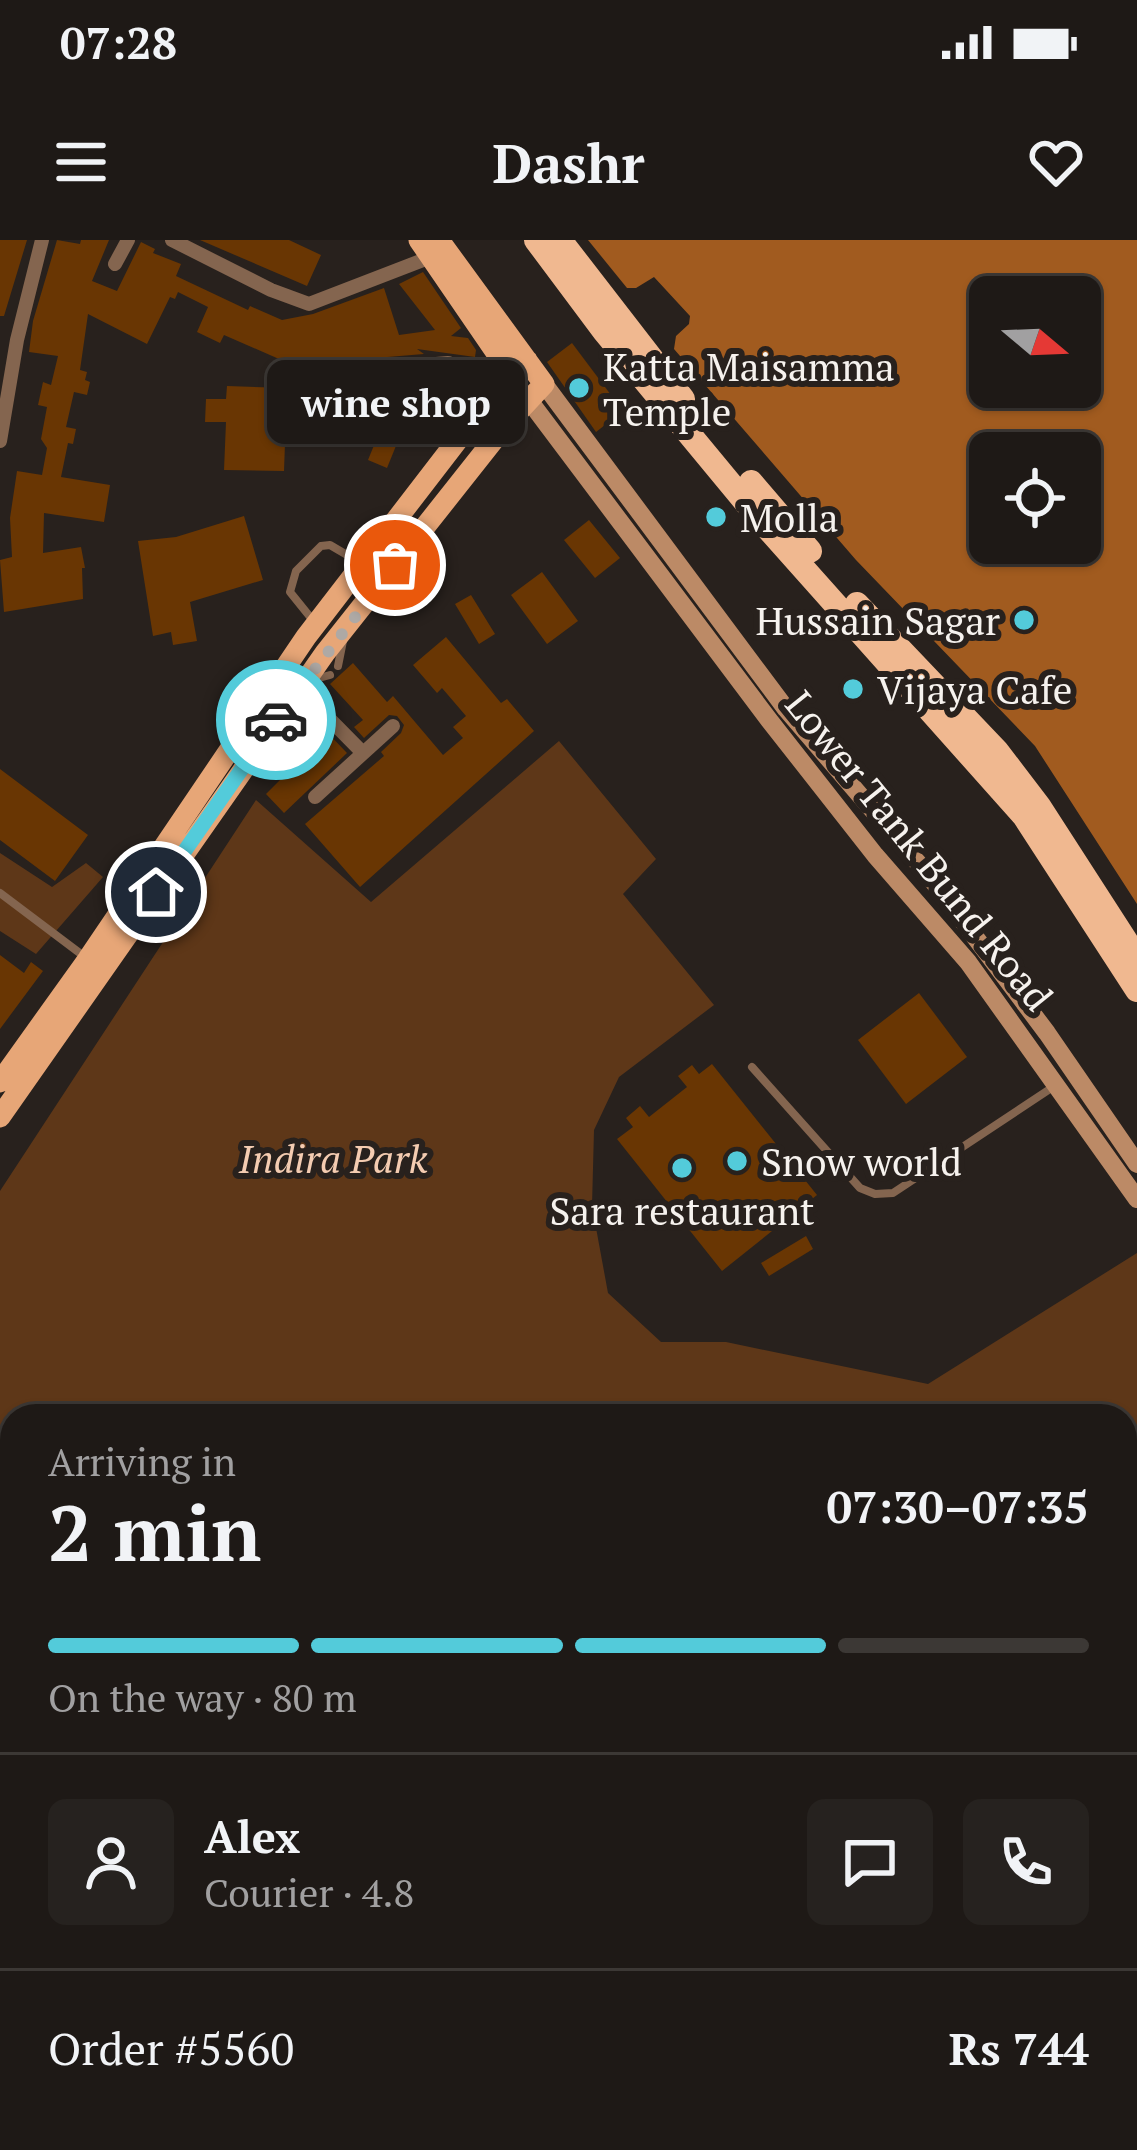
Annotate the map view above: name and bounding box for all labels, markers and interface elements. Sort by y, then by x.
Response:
text: 07:28 [60,12,177,72]
text: Dashr [492,127,645,198]
icon: menu [48,129,114,195]
icon: heart [1023,129,1089,195]
north arrow [969,276,1101,408]
map controls [969,276,1101,564]
place label: Katta Maisamma Temple [603,340,895,437]
callout: wine shop [266,361,524,445]
marker: Katta Maisamma Temple [566,375,592,401]
text: wine shop [301,376,491,428]
button: locate [969,432,1101,564]
place label: Molla [740,491,839,543]
marker: Molla [703,504,729,530]
pin [344,514,446,616]
icon: bag [362,532,428,598]
place label: Hussain Sagar [756,594,1000,646]
marker: Hussain Sagar [1011,607,1037,633]
courier [216,660,336,780]
place label: Vijaya Cafe [877,663,1072,715]
marker: Vijaya Cafe [840,676,866,702]
street label: Lower Tank Bund Road [775,679,1065,1021]
icon: car [243,687,309,753]
pin [105,841,207,943]
icon: home [123,859,189,925]
park label: Indira Park [238,1132,428,1184]
place label: Snow world [761,1135,962,1187]
marker: Snow world [724,1148,750,1174]
marker: Sara restaurant [669,1155,695,1181]
place label: Sara restaurant [549,1184,815,1236]
text: Arriving in [48,1435,236,1487]
text: 07:30–07:35 [827,1476,1089,1536]
text: 2 min [48,1480,261,1583]
text: On the way · 80 m [48,1671,357,1723]
button: person [48,1799,174,1925]
button: chat [807,1799,933,1925]
button: phone [963,1799,1089,1925]
text: Alex [204,1806,300,1866]
text: Courier · 4.8 [204,1866,414,1918]
text: Order #5560 [48,2018,294,2078]
text: Rs 744 [949,2018,1089,2078]

